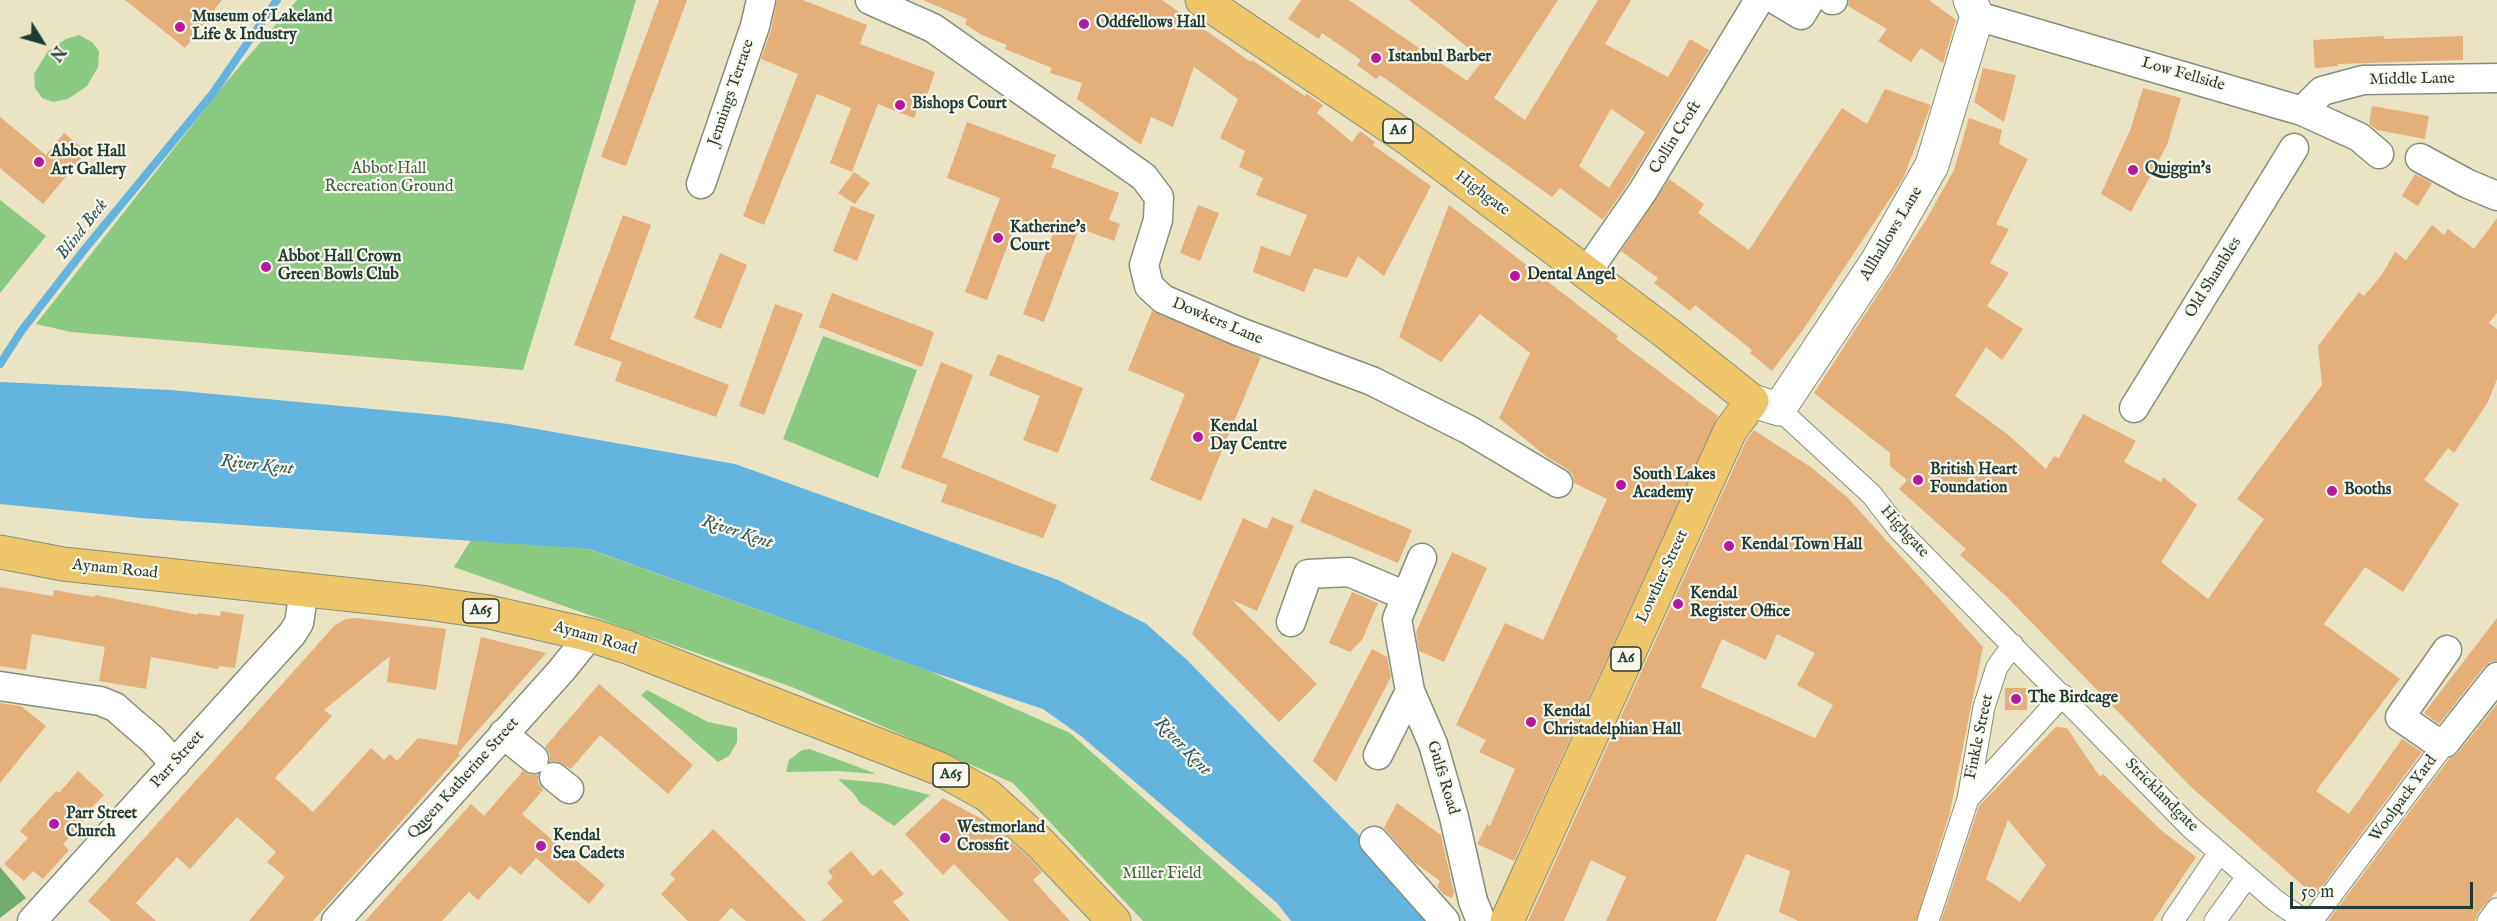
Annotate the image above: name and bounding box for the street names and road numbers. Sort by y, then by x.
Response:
street label: Jennings Terrace [705,37,759,149]
street label: Low Fellside [2139,54,2227,96]
street label: Middle Lane [2369,70,2455,90]
street label: Collin Croft [1646,98,1706,178]
road number: A6 [1383,119,1413,143]
street label: Highgate [1451,167,1513,221]
street label: Allhallows Lane [1856,184,1928,284]
street label: Old Shambles [2182,234,2246,322]
street label: Dowkers Lane [1169,294,1265,350]
street label: Highgate [1876,502,1932,562]
street label: Lowther Street [1633,527,1693,627]
street label: Aynam Road [71,556,159,584]
road number: A65 [463,599,499,623]
street label: Aynam Road [551,618,639,660]
road number: A6 [1611,647,1641,671]
street label: Finkle Street [1962,693,1998,781]
street label: Queen Katherine Street [404,714,524,844]
street label: Parr Street [147,727,209,793]
street label: Gulfs Road [1422,739,1462,817]
street label: Woolpack Yard [2366,752,2442,846]
street label: Stricklandgate [2120,755,2202,837]
road number: A65 [933,763,969,787]

